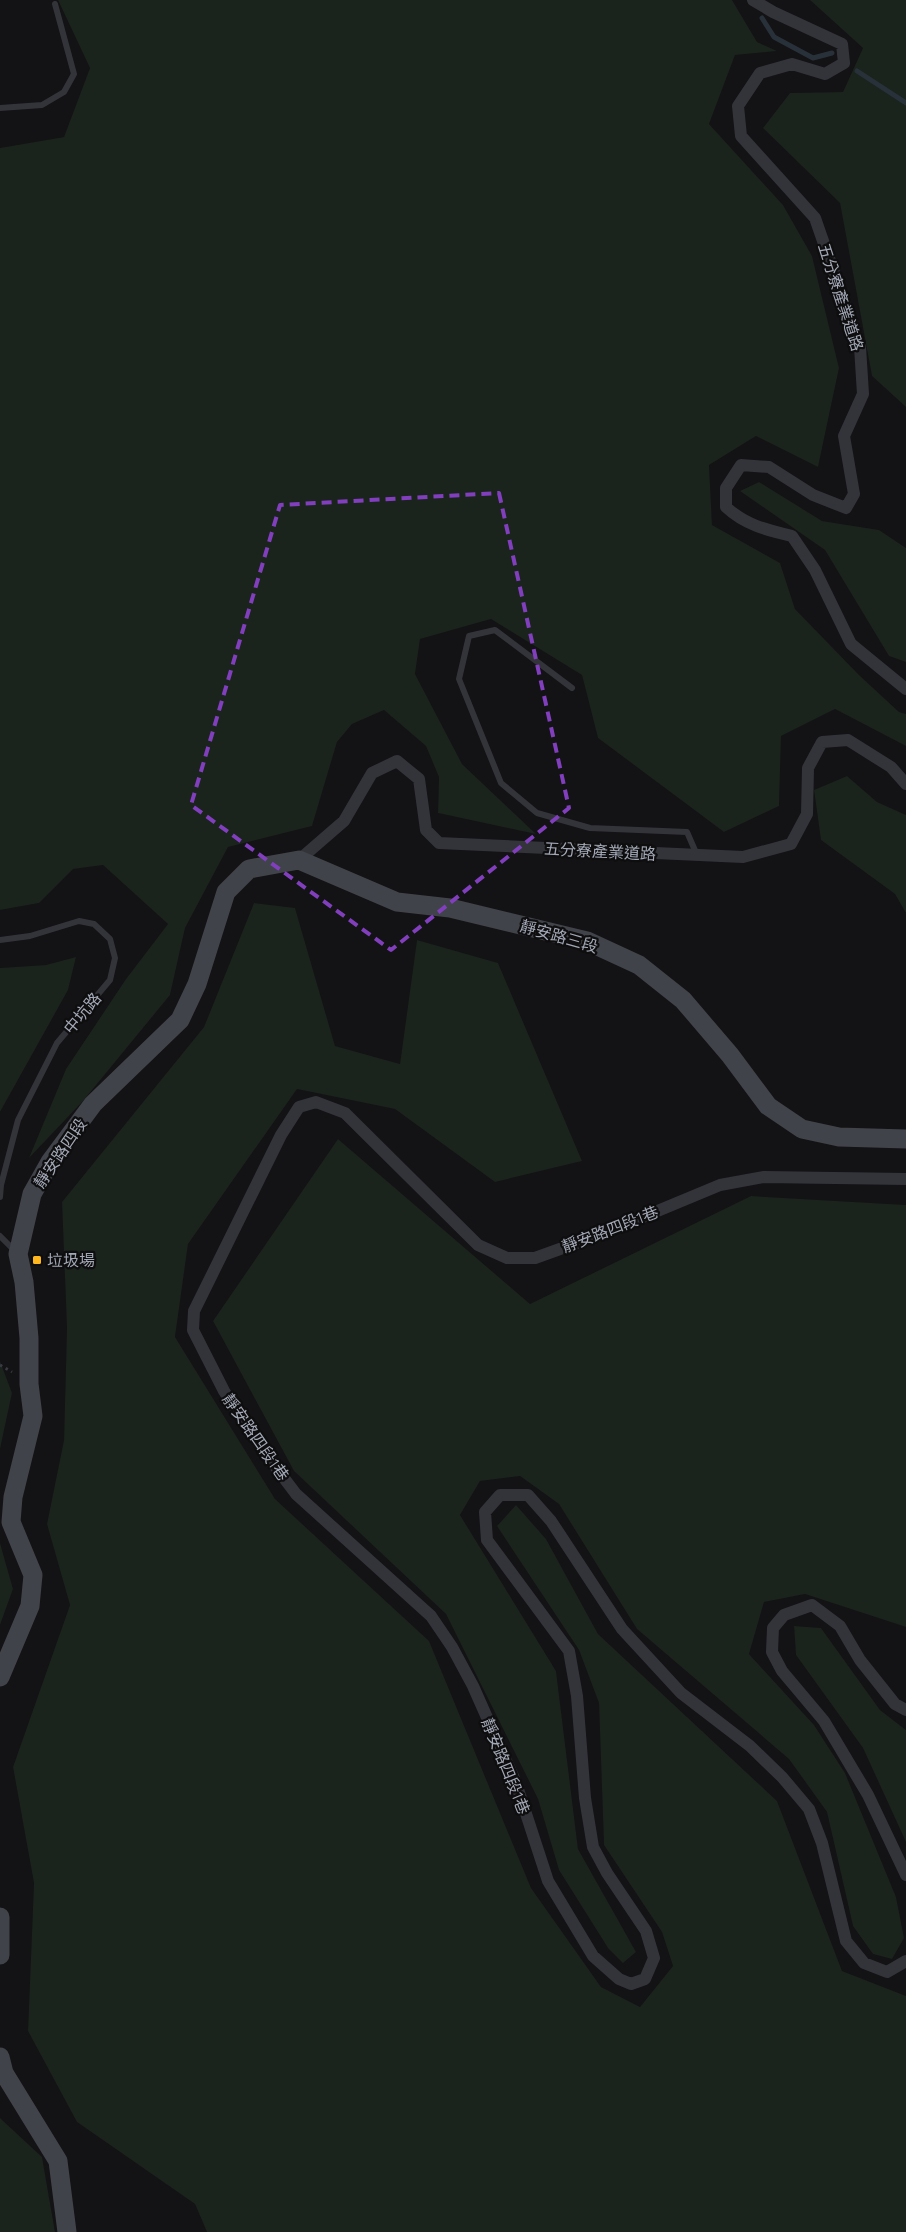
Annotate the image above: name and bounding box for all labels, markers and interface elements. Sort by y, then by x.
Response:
street label: 五分寮產業道路 [814,241,868,353]
street label: 五分寮產業道路 [544,838,656,864]
street label: 靜安路三段 [518,915,600,957]
street label: 中坑路 [59,988,105,1038]
street label: 靜安路四段 [29,1114,91,1192]
street label: 靜安路四段1巷 [559,1201,661,1257]
place label: 垃圾場 [47,1250,95,1270]
marker: 垃圾場 [31,1254,43,1266]
street label: 靜安路四段1巷 [219,1390,293,1484]
street label: 靜安路四段1巷 [478,1715,534,1817]

